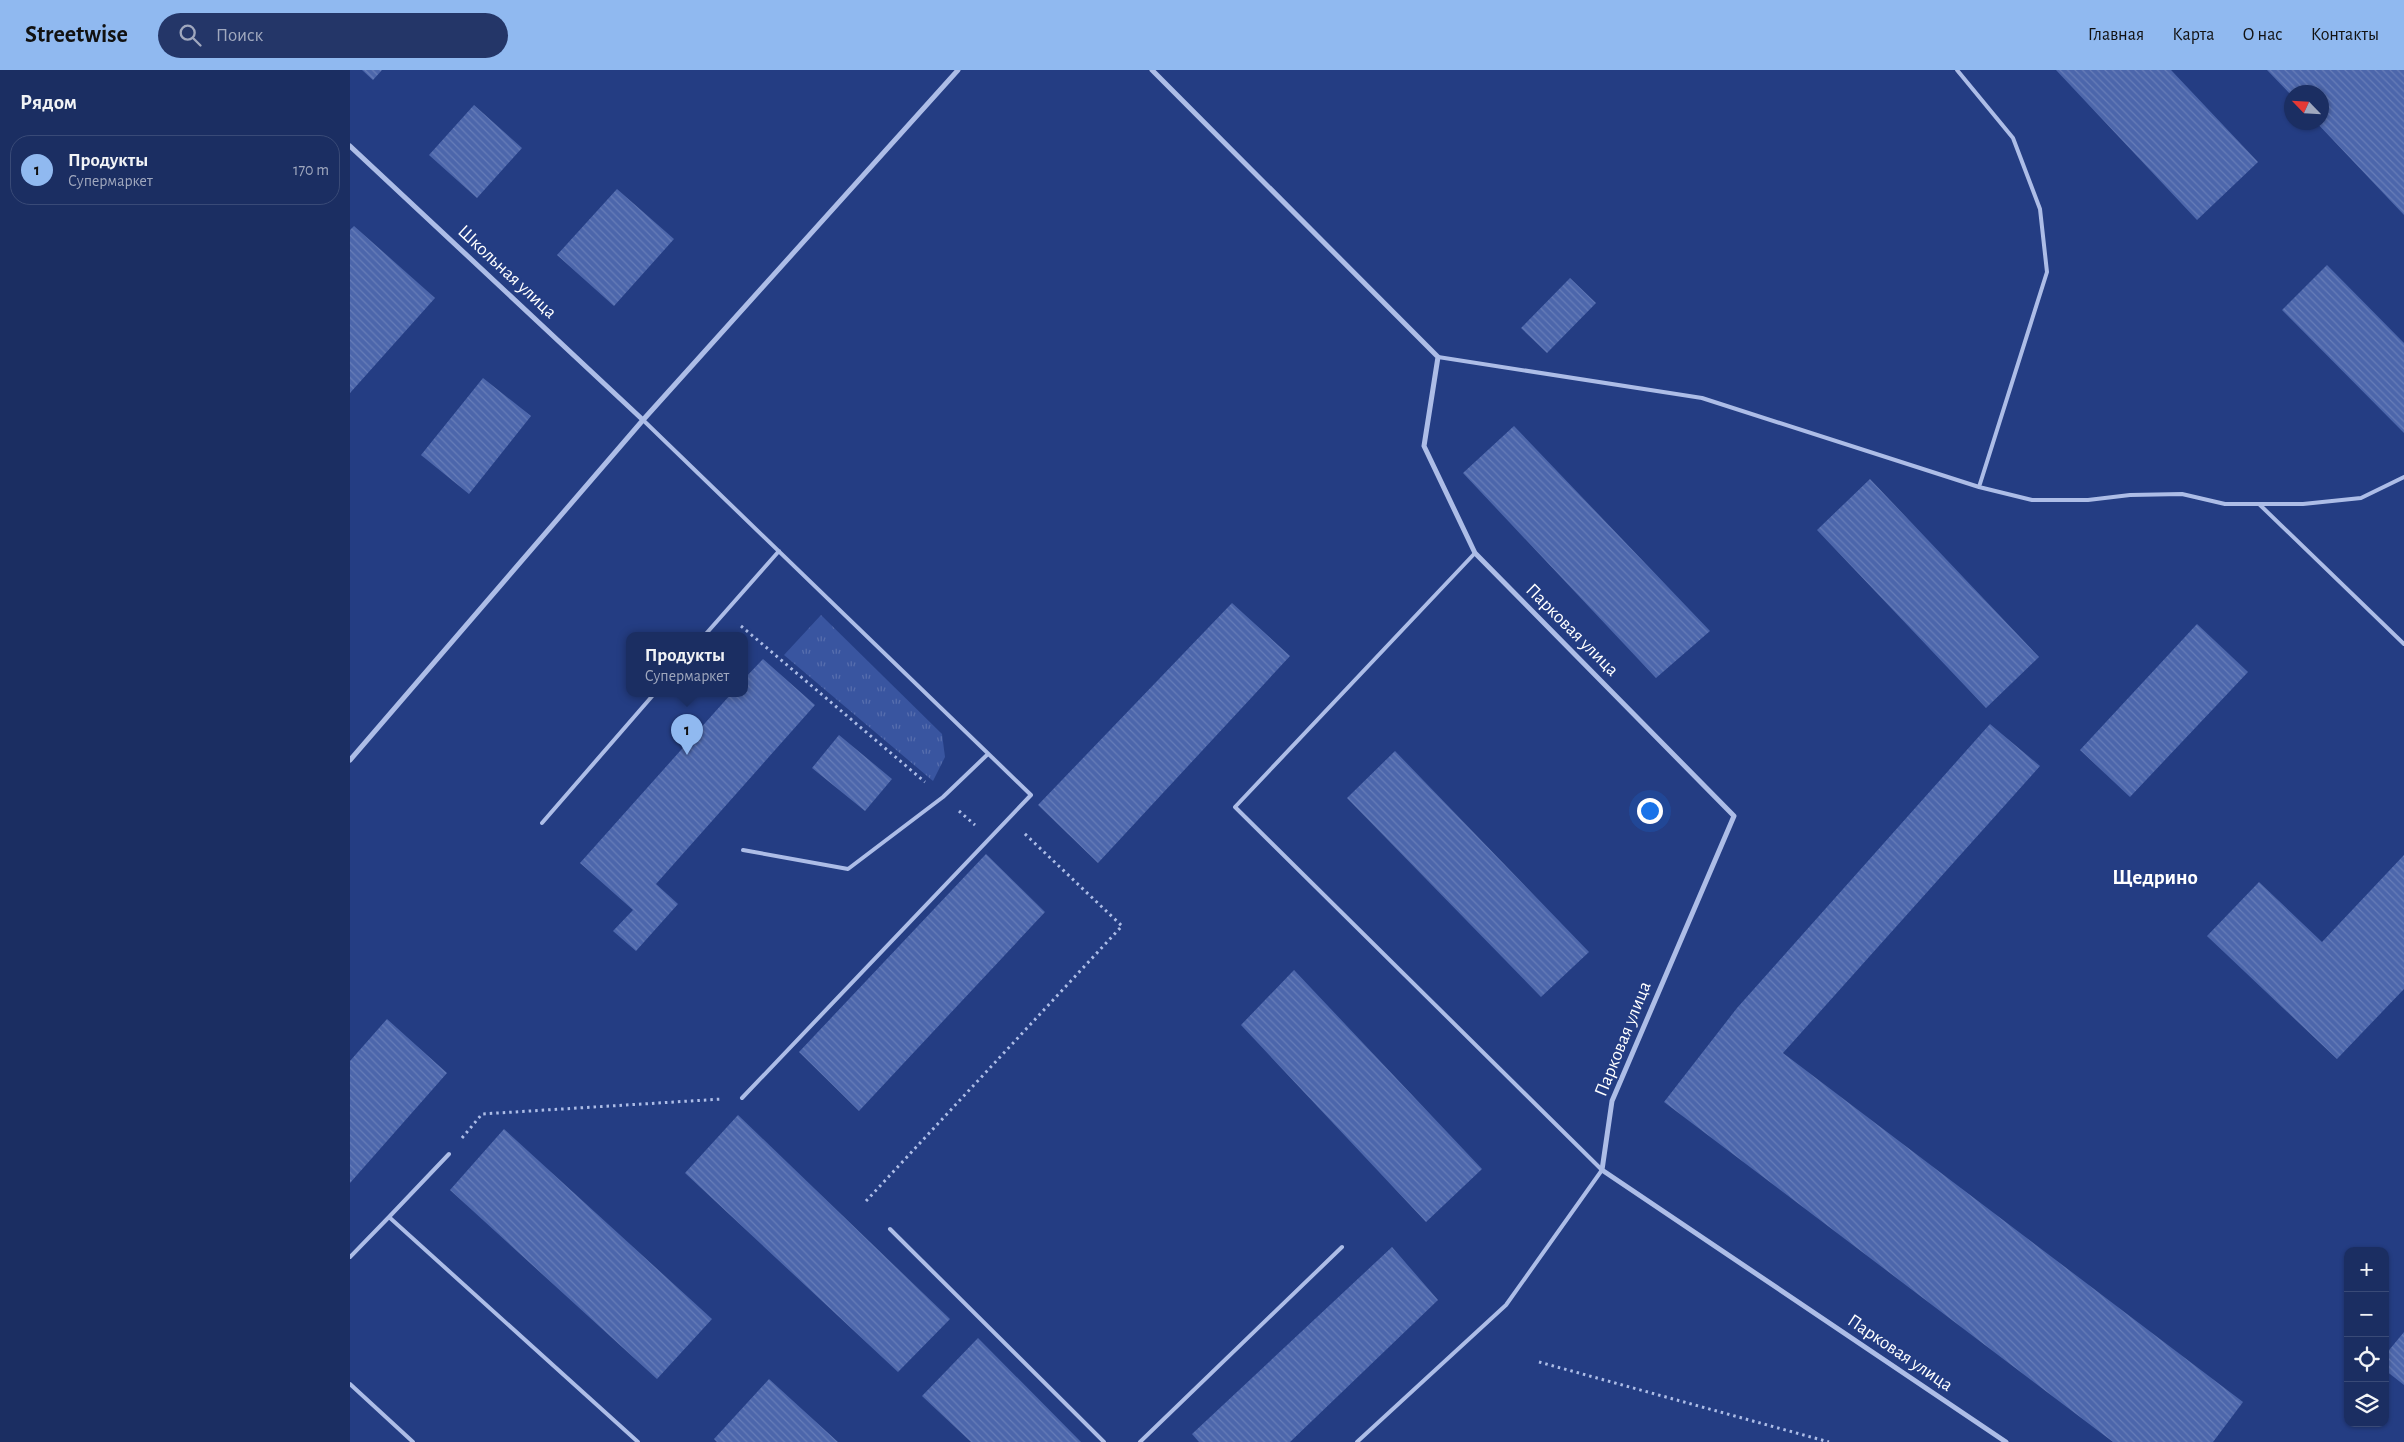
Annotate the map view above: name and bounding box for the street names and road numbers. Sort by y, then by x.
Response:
street label: Школьная улица [454,222,560,323]
street label: Парковая улица [1522,580,1622,680]
street label: Парковая улица [1591,978,1655,1099]
street label: Парковая улица [1844,1311,1956,1395]

